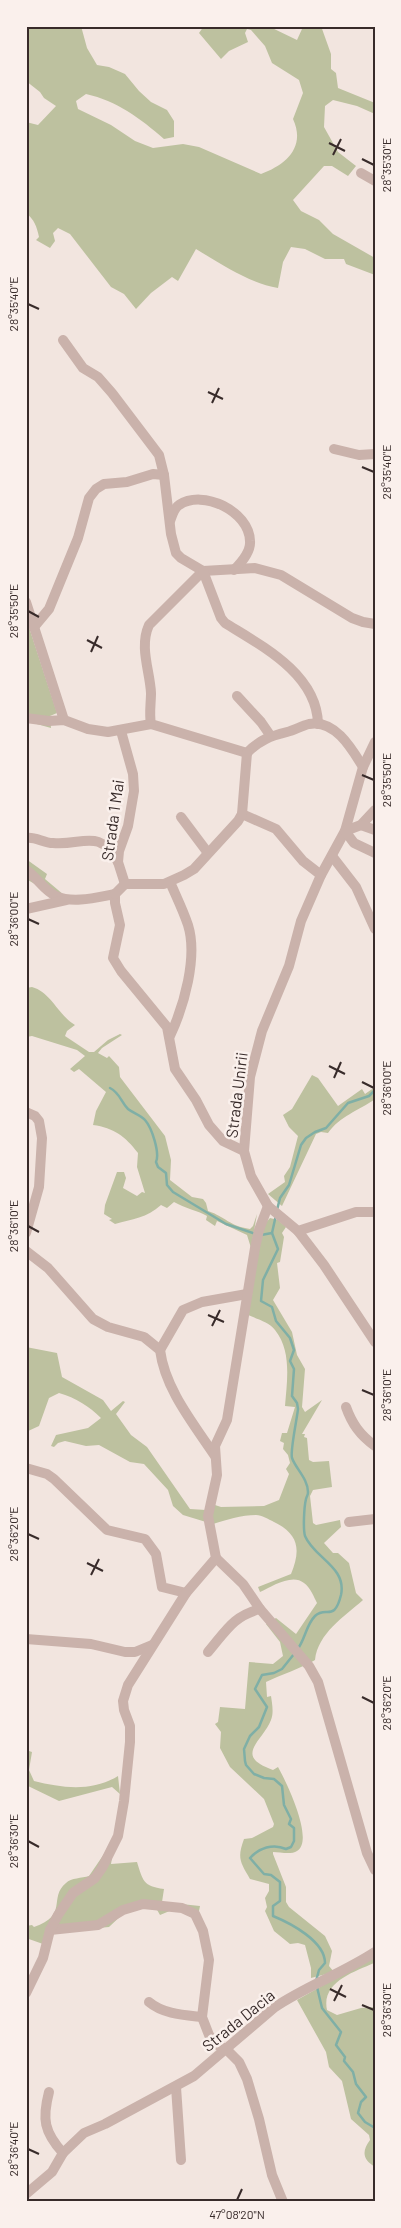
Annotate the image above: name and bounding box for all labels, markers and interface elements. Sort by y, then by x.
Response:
text: 28°35'30"E [379,138,393,192]
text: 28°35'40"E [6,277,20,331]
text: 28°35'40"E [379,445,393,499]
text: 28°35'50"E [6,584,20,638]
text: 28°35'50"E [379,753,393,807]
street label: Strada 1 Mai [97,778,127,862]
text: 28°36'00"E [6,891,20,947]
street label: Strada Unirii [221,1051,251,1139]
text: 28°36'00"E [379,1060,393,1116]
text: 28°36'10"E [6,1200,20,1252]
text: 28°36'10"E [379,1369,393,1421]
text: 28°36'20"E [6,1507,20,1561]
text: 28°36'20"E [379,1676,393,1730]
text: 28°36'30"E [6,1814,20,1868]
text: 28°36'30"E [379,1983,393,2037]
street label: Strada Dacia [198,1985,278,2055]
text: 28°36'40"E [6,2122,20,2176]
text: 47°08'20"N [209,2207,265,2221]

